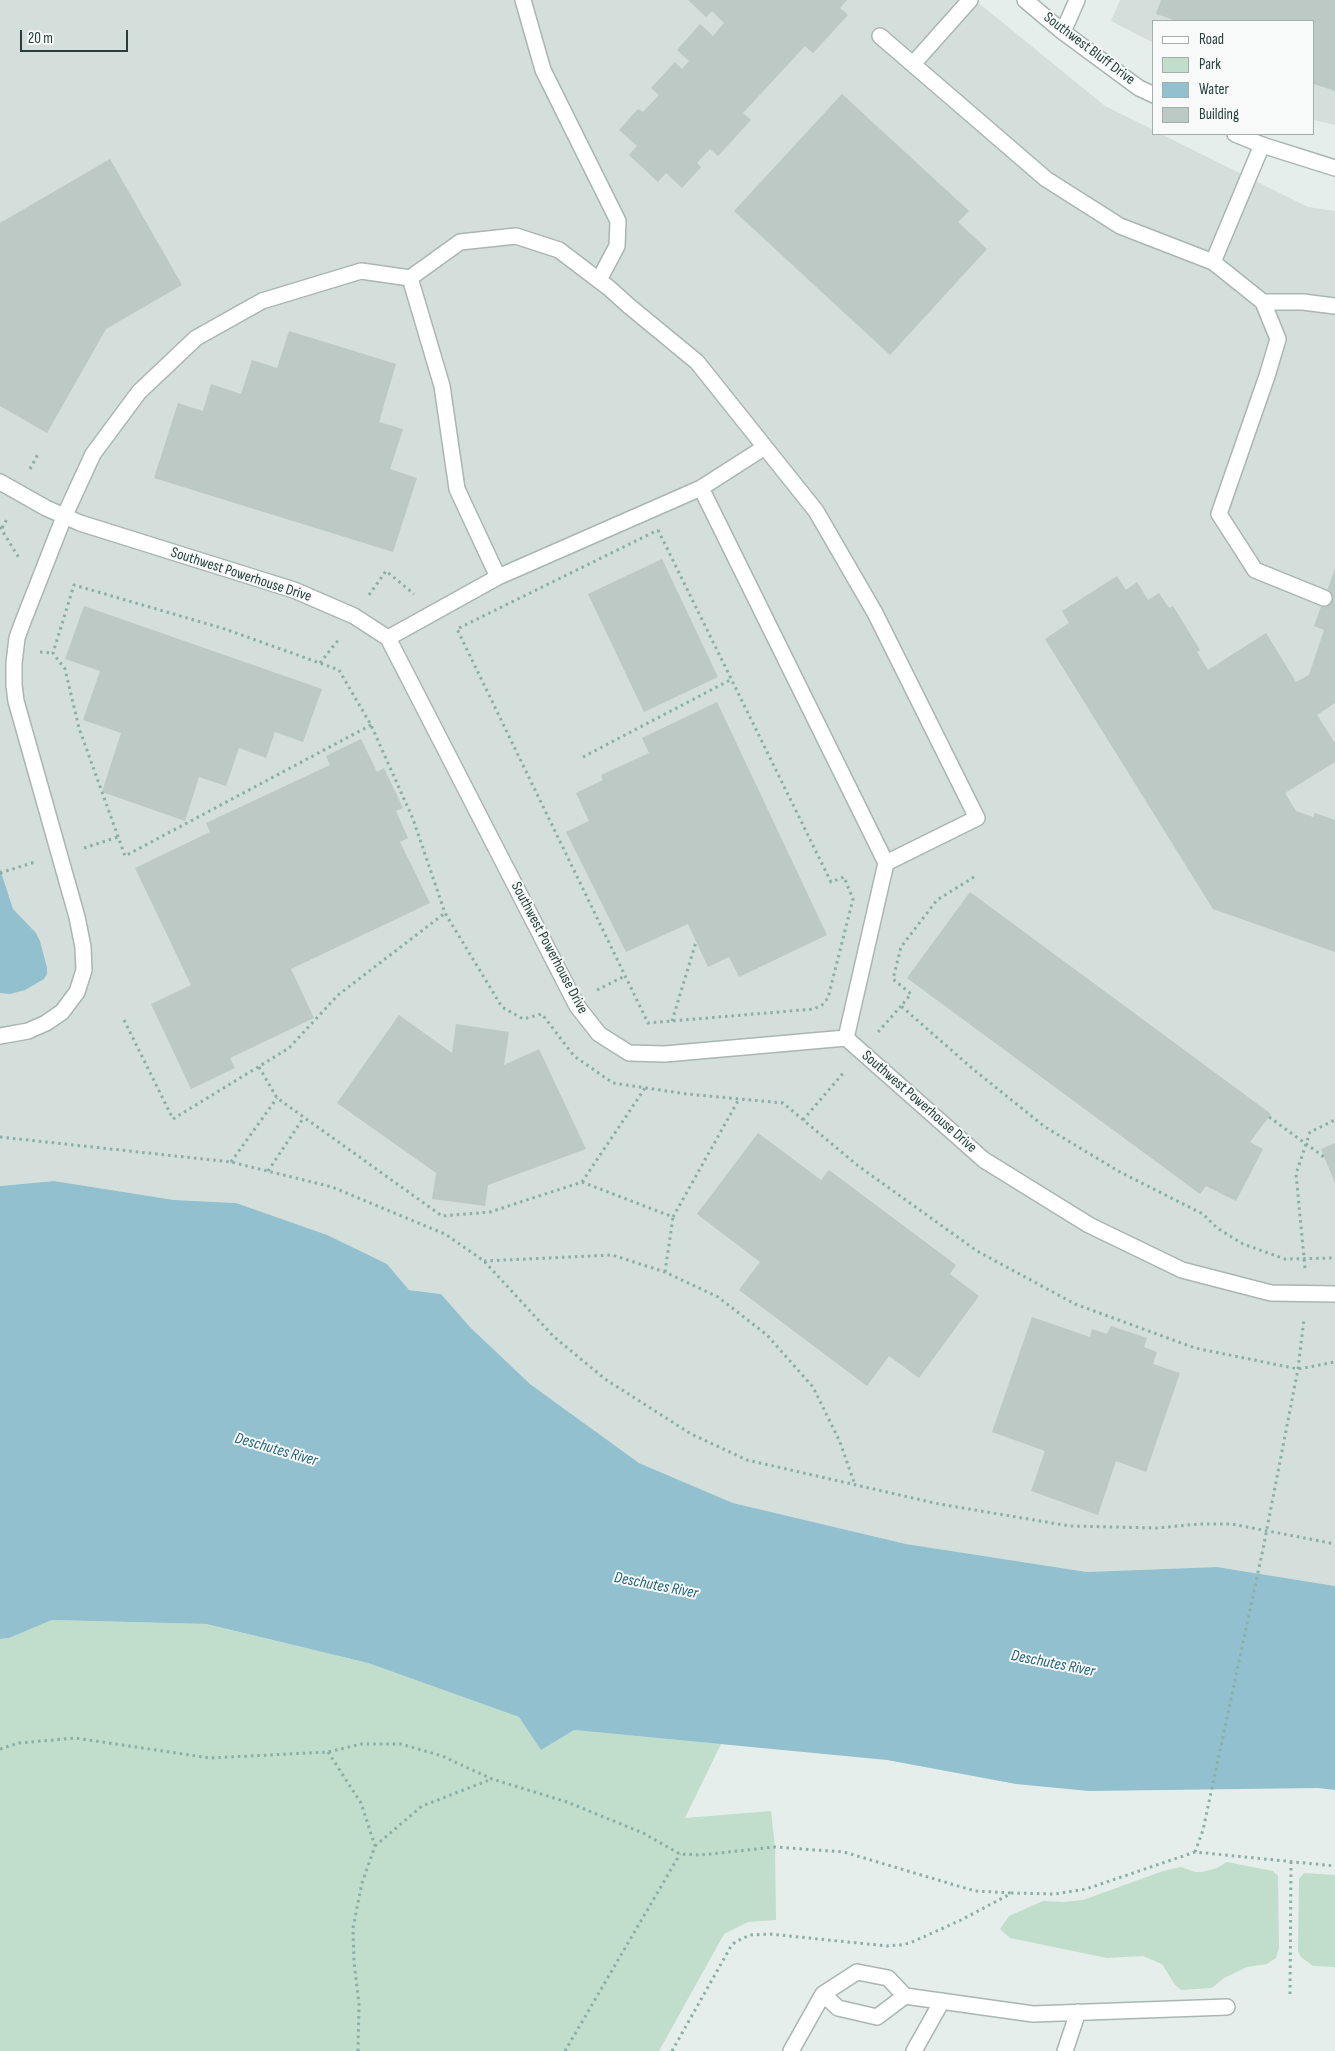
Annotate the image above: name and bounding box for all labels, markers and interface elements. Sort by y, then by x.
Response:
street label: Southwest Bluff Drive [1040,9,1138,89]
scale bar [22,20,130,52]
legend [1152,20,1315,135]
text: 20 m [28,29,53,48]
text: Road [1199,30,1224,49]
text: Park [1199,55,1221,74]
text: Water [1199,80,1229,99]
text: Building [1199,105,1239,124]
street label: Southwest Powerhouse Drive [168,544,314,606]
street label: Southwest Powerhouse Drive [507,879,591,1017]
street label: Southwest Powerhouse Drive [858,1047,980,1157]
water label: Deschutes River [233,1429,319,1471]
water label: Deschutes River [612,1568,700,1604]
water label: Deschutes River [1009,1646,1097,1682]

